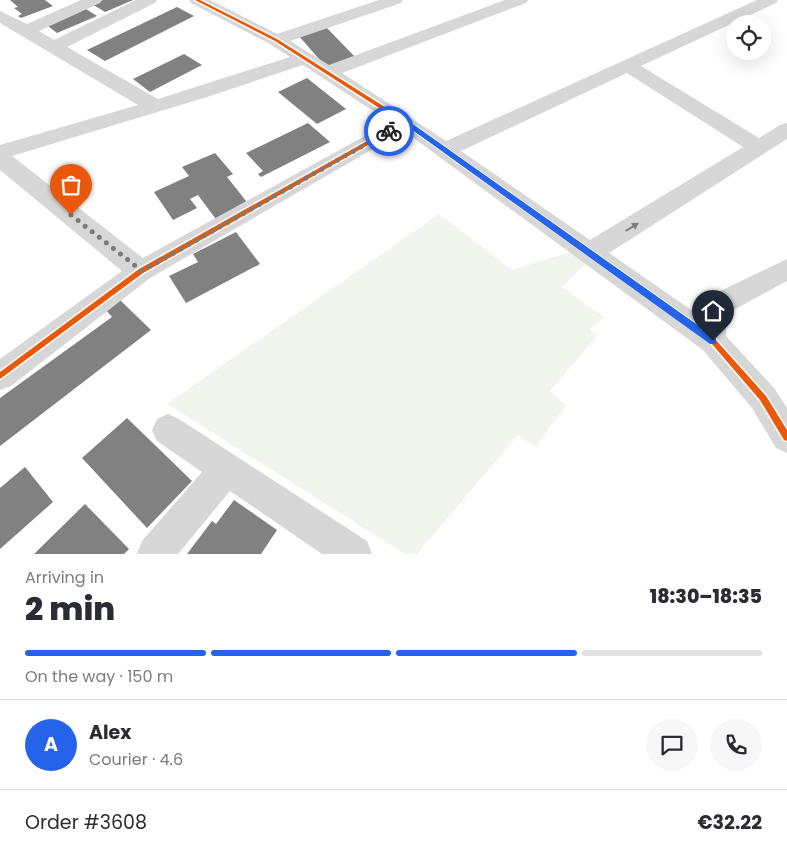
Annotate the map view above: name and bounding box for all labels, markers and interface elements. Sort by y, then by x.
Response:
map controls [726,15,771,60]
button: locate [726,15,771,60]
courier [364,106,414,156]
icon: bike [375,117,403,145]
pin [50,164,92,215]
icon: bag [57,171,85,199]
one-way arrow [625,222,638,231]
pin [692,290,734,341]
icon: home [699,297,727,325]
text: Arriving in [25,566,104,589]
text: 18:30–18:35 [650,583,762,610]
text: 2 min [25,586,115,631]
text: On the way · 150 m [25,665,173,688]
text: Alex [89,719,131,746]
button: chat [646,719,698,771]
button: phone [710,719,762,771]
text: A [44,731,58,758]
text: Courier · 4.6 [89,748,183,771]
text: Order #3608 [25,809,147,836]
text: €32.22 [697,809,762,836]

